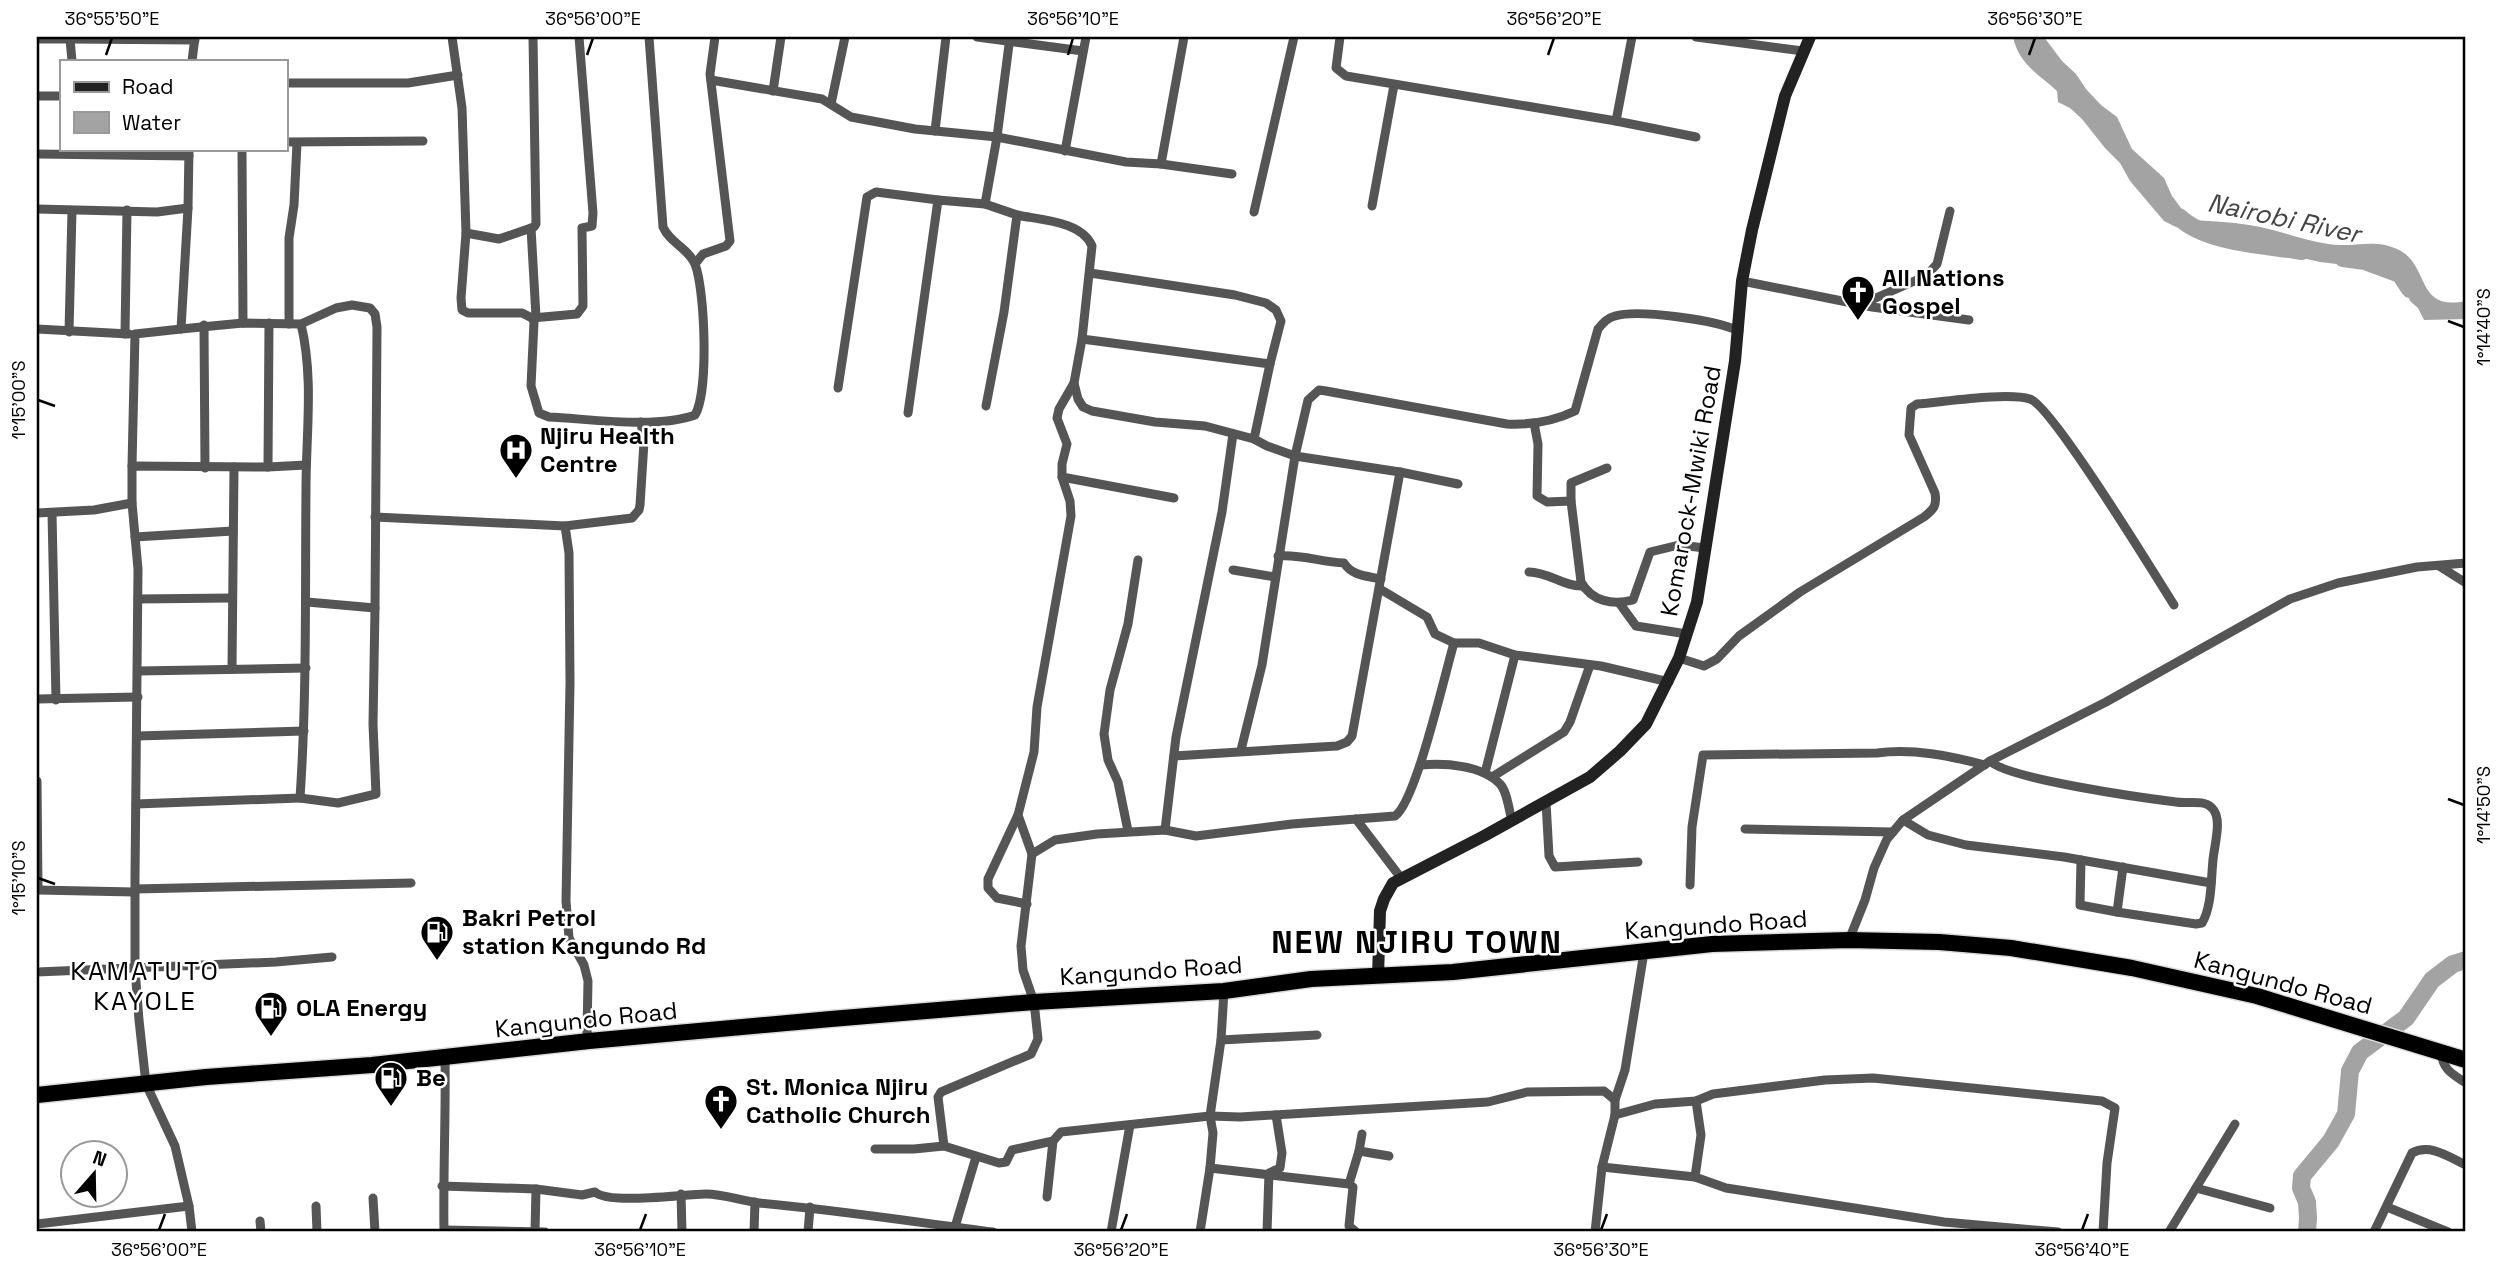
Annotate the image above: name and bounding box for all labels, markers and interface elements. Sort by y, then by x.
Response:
text: 36°55'50"E [65,7,159,30]
text: 36°56'00"E [545,7,641,30]
text: 36°56'10"E [1027,7,1119,30]
text: 36°56'20"E [1506,7,1602,30]
text: 36°56'30"E [1987,7,2083,30]
legend [60,60,287,150]
text: Road [122,73,174,100]
text: Water [122,109,181,136]
water label: Nairobi River [2205,185,2367,251]
place label: All Nations Gospel [1882,262,2005,321]
church icon: All Nations Gospel [1839,273,1877,322]
text: 1°14'40"S [2472,288,2495,366]
text: 1°15'00"S [7,361,30,439]
street label: Komarock-Mwiki Road [1653,363,1728,619]
place label: Njiru Health Centre [540,420,675,479]
hospital icon: Njiru Health Centre [497,431,535,480]
text: 1°14'50"S [2472,766,2495,844]
text: 1°15'10"S [7,841,30,915]
place label: Bakri Petrol station Kangundo Rd [462,902,706,961]
street label: Kangundo Road [1623,903,1808,946]
fuel station icon: Bakri Petrol station Kangundo Rd [418,913,456,962]
district label: NEW NJIRU TOWN [1271,922,1563,962]
street label: Kangundo Road [2191,944,2376,1021]
street label: Kangundo Road [1058,949,1243,992]
district label: KAMATUTO KAYOLE [70,954,220,1018]
fuel station icon: OLA Energy [252,989,290,1038]
place label: OLA Energy [296,992,427,1023]
street label: Kangundo Road [493,995,679,1044]
fuel station icon: Be [372,1059,410,1108]
place label: Be [416,1062,446,1093]
place label: St. Monica Njiru Catholic Church [746,1071,931,1130]
church icon: St. Monica Njiru Catholic Church [702,1082,740,1131]
north arrow [60,1140,130,1210]
text: N [89,1145,110,1172]
text: 36°56'00"E [111,1238,207,1261]
text: 36°56'10"E [594,1238,686,1261]
text: 36°56'20"E [1073,1238,1169,1261]
text: 36°56'30"E [1553,1238,1649,1261]
text: 36°56'40"E [2035,1238,2129,1261]

